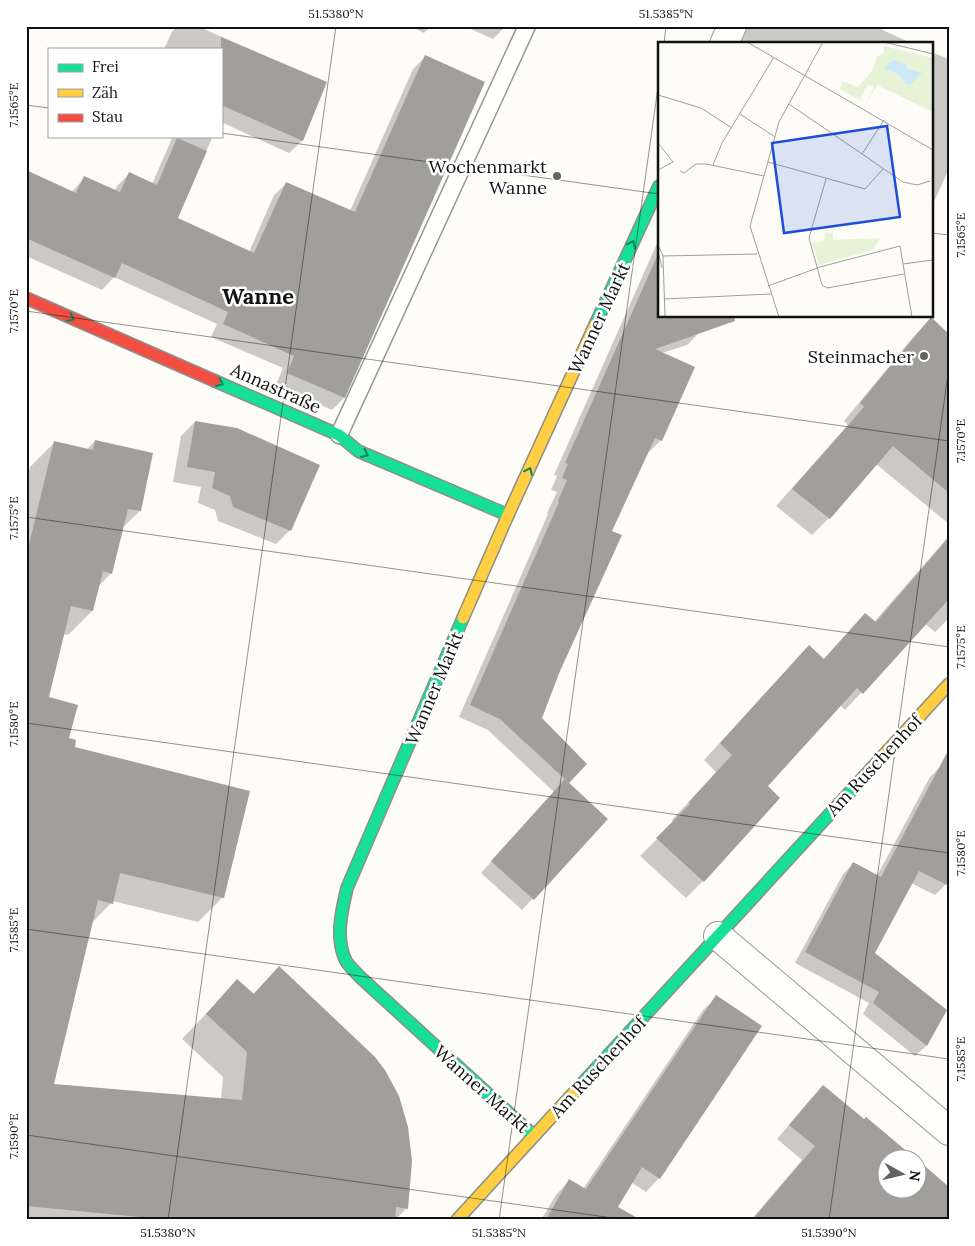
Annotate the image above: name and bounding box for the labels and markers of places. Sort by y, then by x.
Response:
place label: Wochenmarkt Wanne [428,155,547,199]
marker: Wochenmarkt Wanne [551,170,563,182]
place label: Steinmacher [808,345,914,368]
marker: Steinmacher [918,350,930,362]

